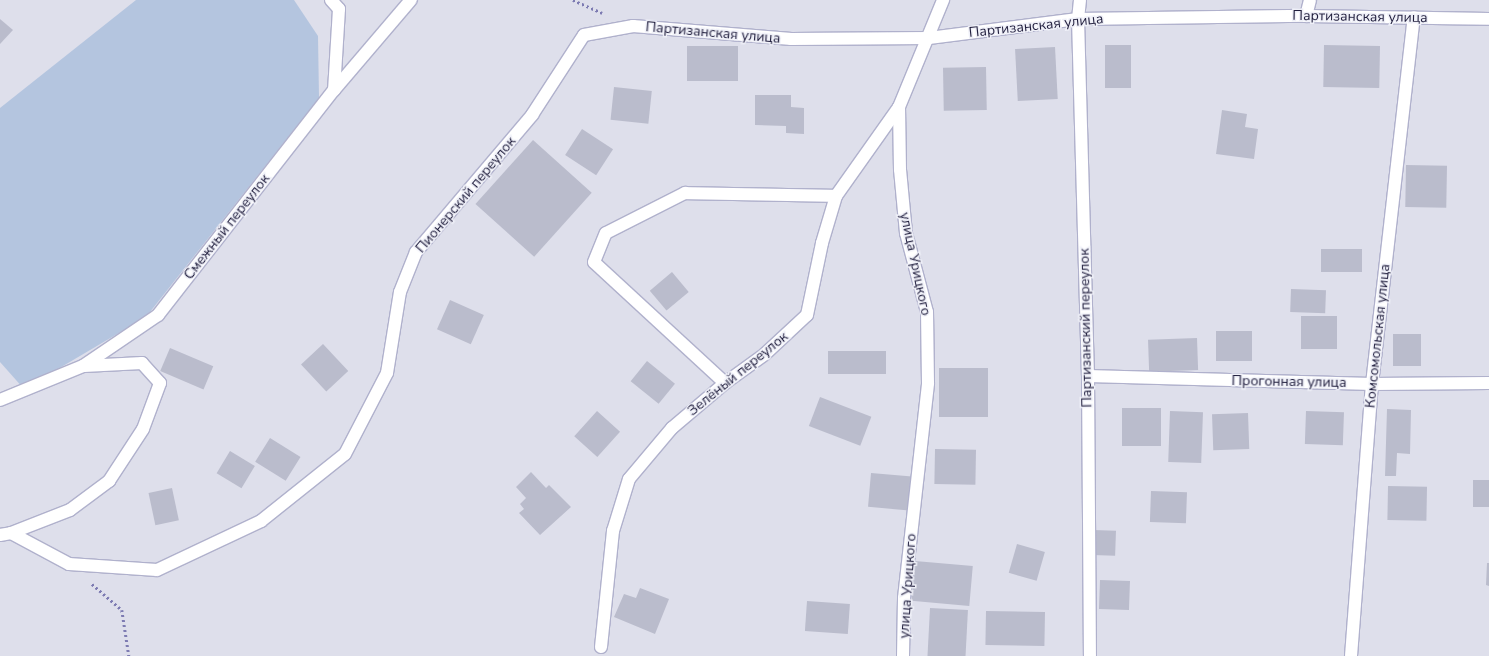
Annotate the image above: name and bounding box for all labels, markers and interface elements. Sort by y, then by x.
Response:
street label: Партизанская улица [1292,7,1428,27]
street label: Партизанская улица [968,11,1104,41]
street label: Партизанская улица [645,19,781,47]
street label: Пионерский переулок [412,133,520,257]
street label: Смежный переулок [181,171,273,283]
street label: улица Урицкого [896,211,934,317]
street label: Партизанский переулок [1076,248,1096,408]
street label: Комсомольская улица [1362,263,1394,409]
street label: Зелёный переулок [684,328,792,420]
street label: Прогонная улица [1231,373,1347,391]
street label: улица Урицкого [896,533,920,639]

